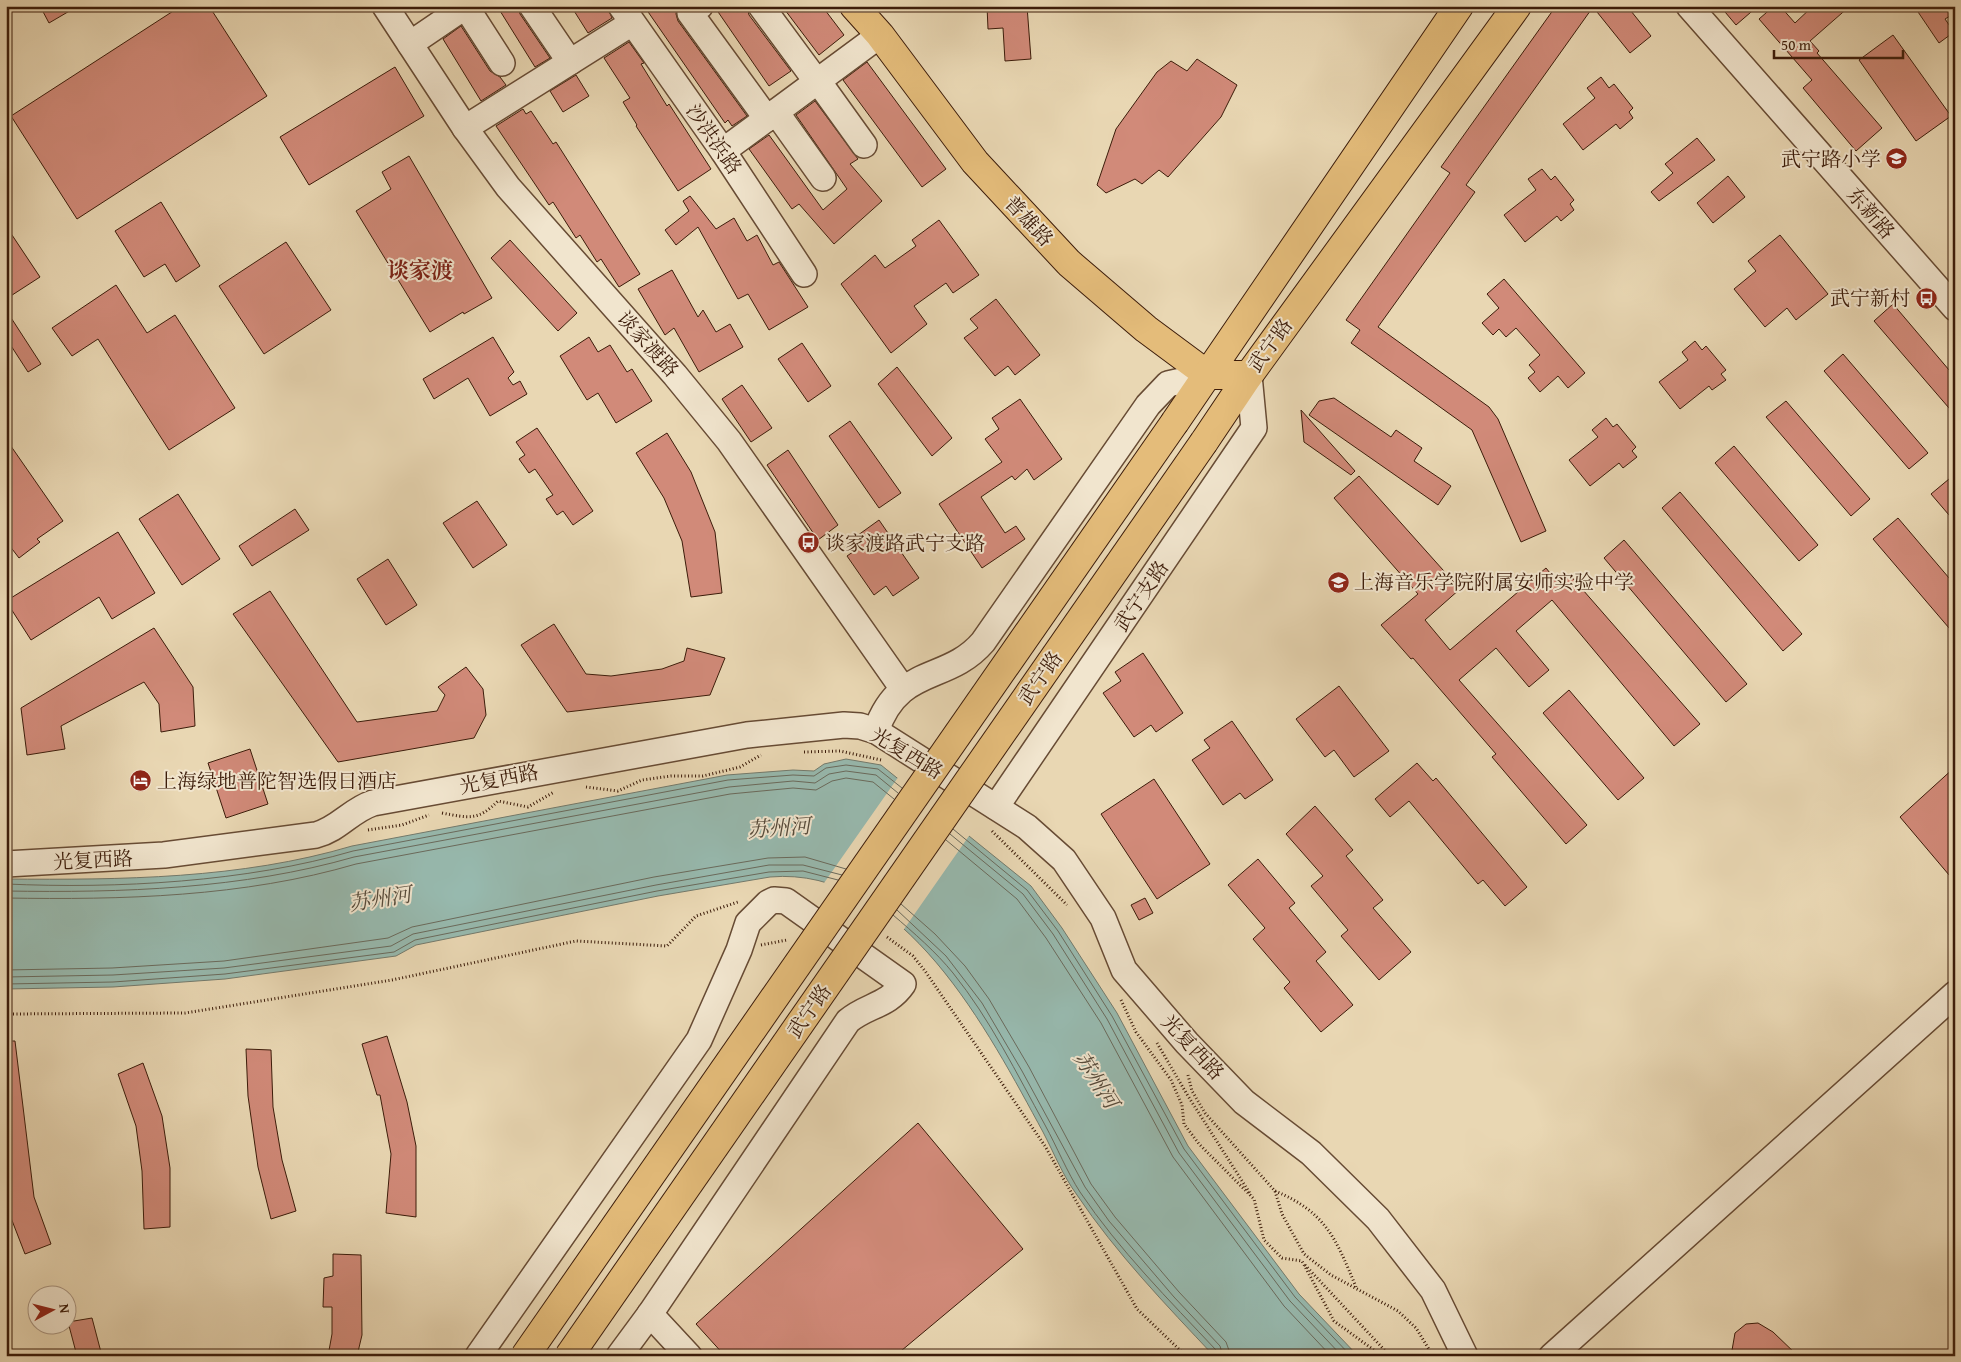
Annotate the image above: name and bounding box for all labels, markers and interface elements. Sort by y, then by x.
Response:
scale bar [1774,28,1902,60]
text: 50 m [1781,34,1812,55]
street label: 沙洪浜路 [680,98,749,180]
place label: 武宁路小学 [1781,144,1881,173]
school or university icon: 武宁路小学 [1885,147,1909,171]
street label: 东新路 [1841,181,1902,245]
street label: 普雄路 [998,189,1060,252]
district label: 谈家渡 [387,254,453,286]
place label: 武宁新村 [1830,283,1910,312]
bus stop icon: 武宁新村 [1914,286,1938,310]
street label: 谈家渡路 [611,304,686,383]
street label: 武宁路 [1240,312,1299,377]
place label: 谈家渡路武宁支路 [825,528,985,557]
bus stop icon: 谈家渡路武宁支路 [797,531,821,555]
street label: 武宁支路 [1106,554,1175,637]
place label: 上海音乐学院附属安师实验中学 [1354,567,1634,596]
school or university icon: 上海音乐学院附属安师实验中学 [1326,570,1350,594]
street label: 武宁路 [1011,645,1069,711]
street label: 光复西路 [866,720,949,786]
street label: 光复西路 [457,757,541,800]
place label: 上海绿地普陀智选假日酒店 [157,766,397,795]
hotel icon: 上海绿地普陀智选假日酒店 [129,769,153,793]
water label: 苏州河 [746,810,815,845]
street label: 光复西路 [52,843,134,876]
water label: 苏州河 [346,878,417,919]
street label: 武宁路 [780,978,838,1044]
street label: 光复西路 [1155,1008,1231,1086]
water label: 苏州河 [1066,1045,1129,1118]
north arrow [28,1284,78,1334]
text: N [54,1303,75,1315]

